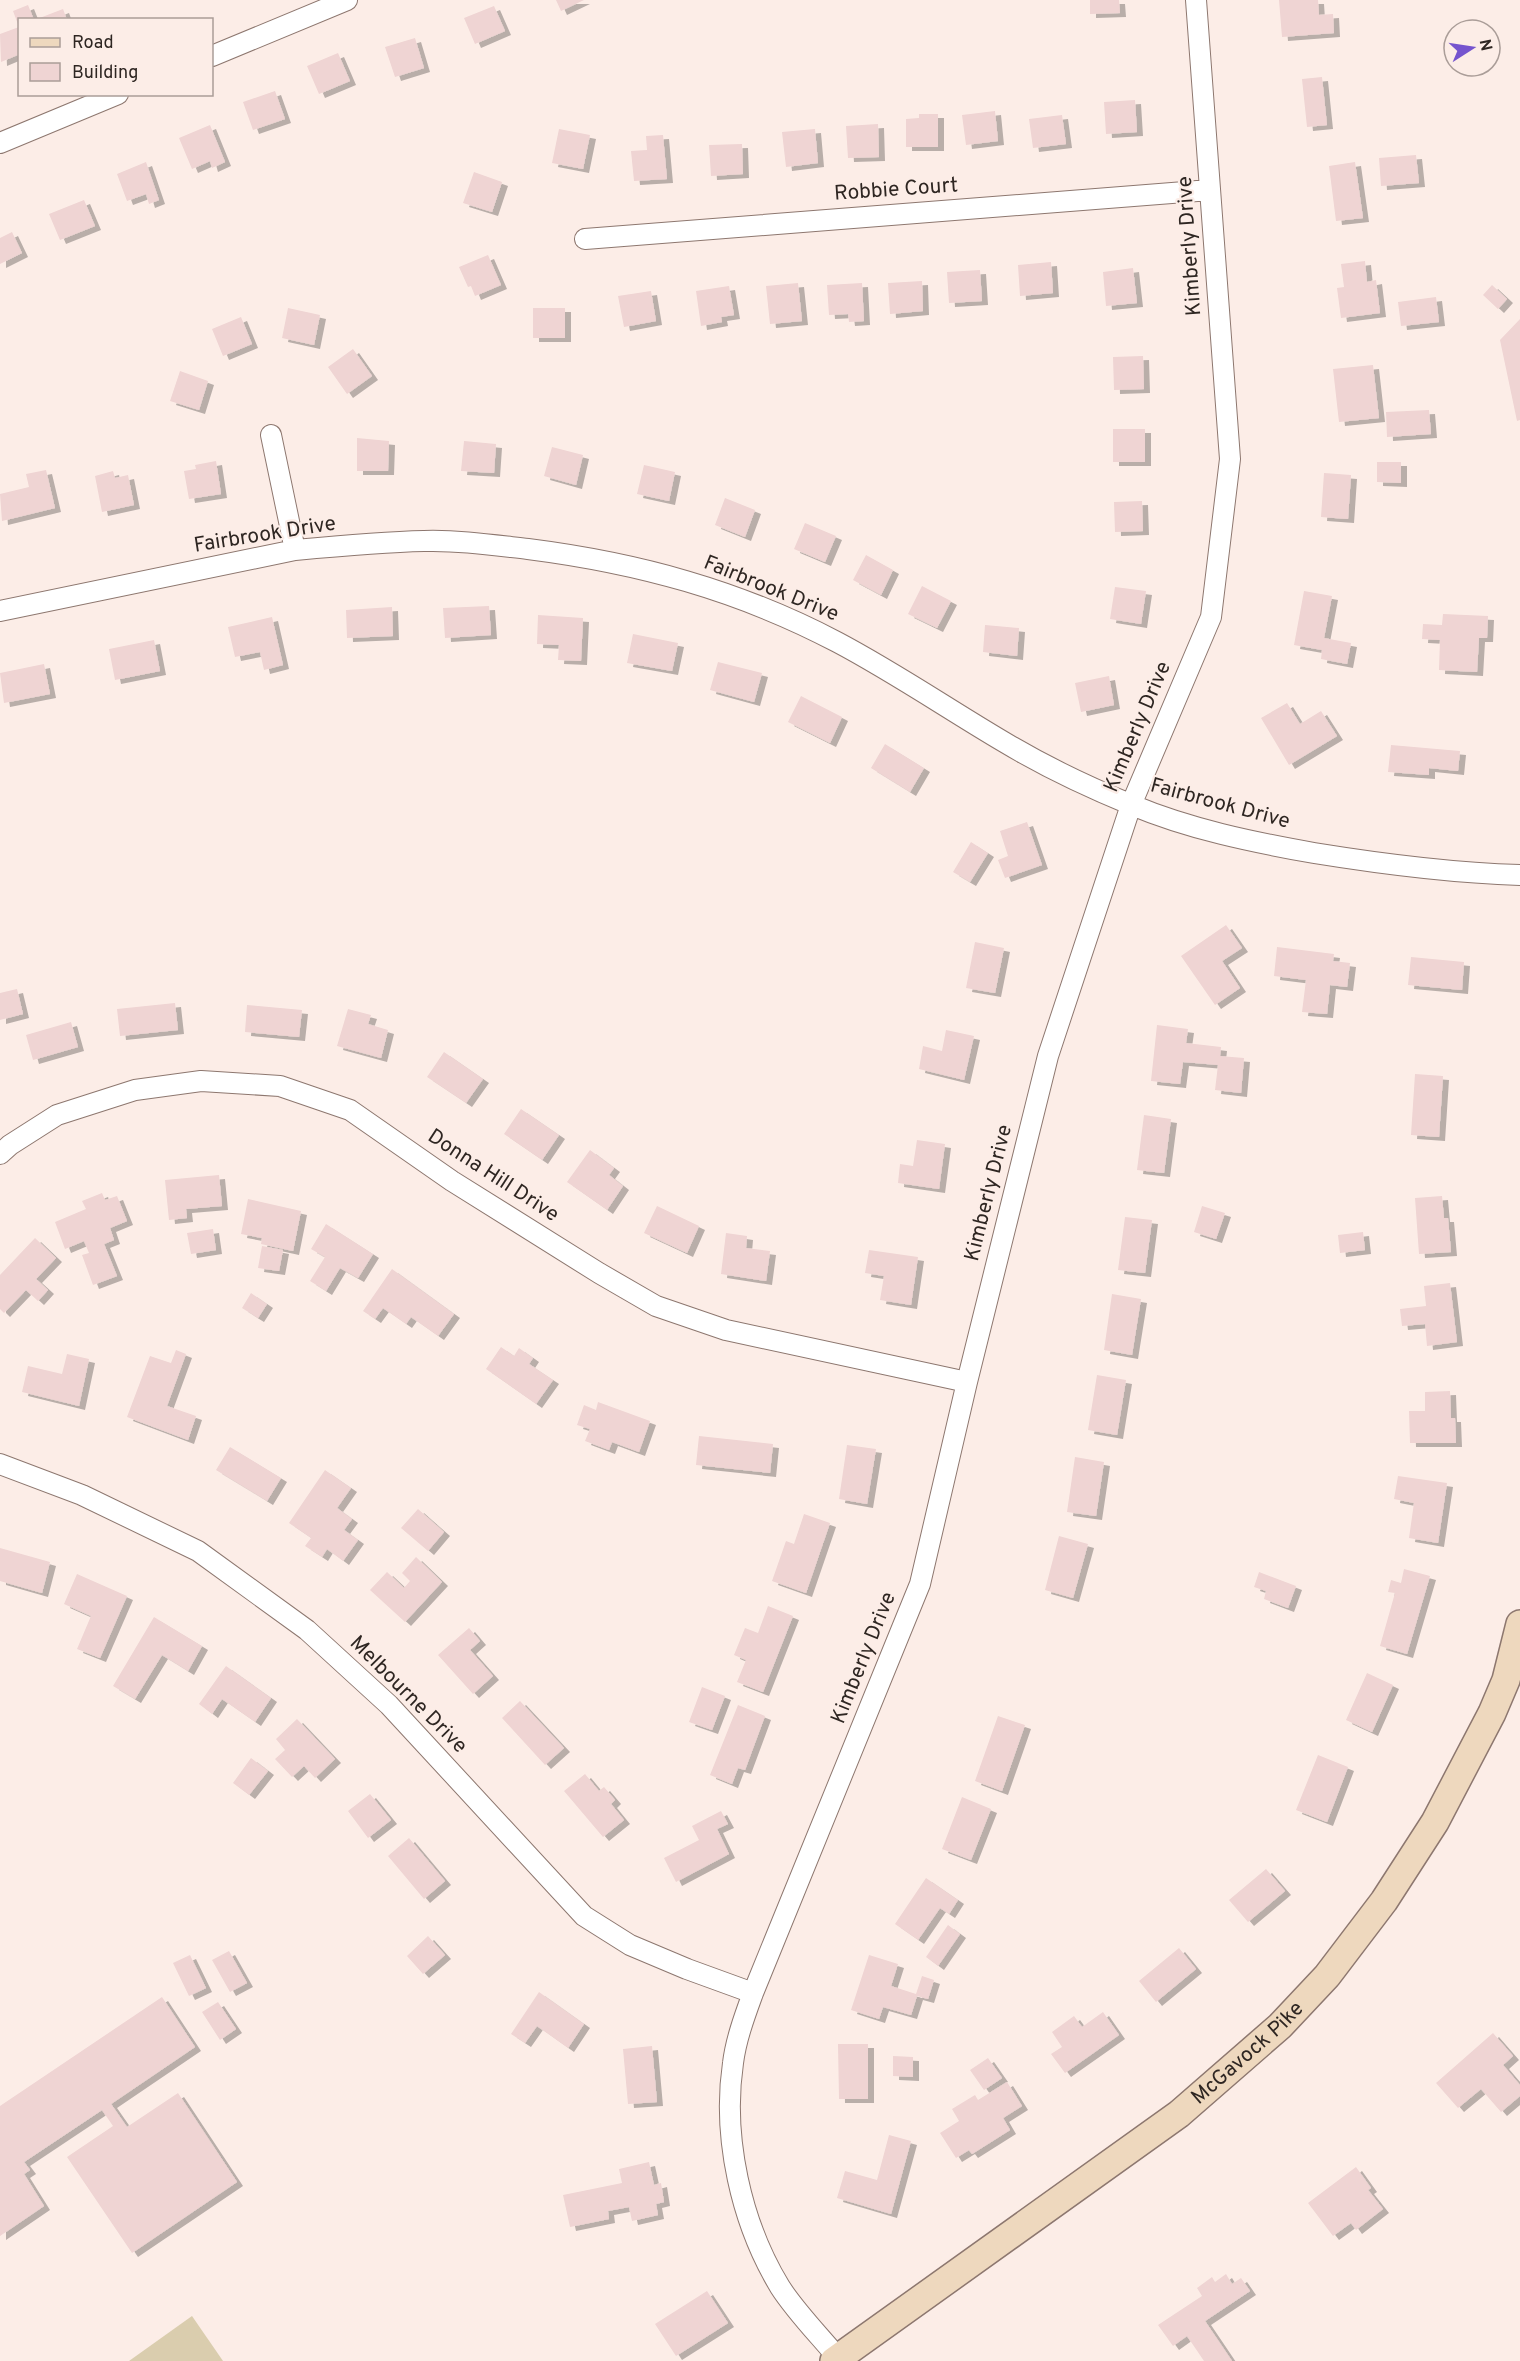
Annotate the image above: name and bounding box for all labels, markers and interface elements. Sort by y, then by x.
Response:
legend [18,18,213,96]
north arrow [1442,18,1502,78]
text: Road [72,32,114,55]
text: N [1474,38,1496,53]
text: Building [72,62,138,85]
street label: Robbie Court [833,172,959,208]
street label: Kimberly Drive [1172,175,1208,317]
street label: Fairbrook Drive [192,510,338,560]
street label: Fairbrook Drive [699,550,843,628]
street label: Kimberly Drive [1098,657,1178,797]
street label: Fairbrook Drive [1147,772,1293,836]
street label: Kimberly Drive [959,1122,1019,1264]
street label: Donna Hill Drive [422,1123,564,1229]
street label: Kimberly Drive [825,1588,903,1728]
street label: Melbourne Drive [343,1630,473,1760]
street label: McGavock Pike [1186,1996,1310,2111]

